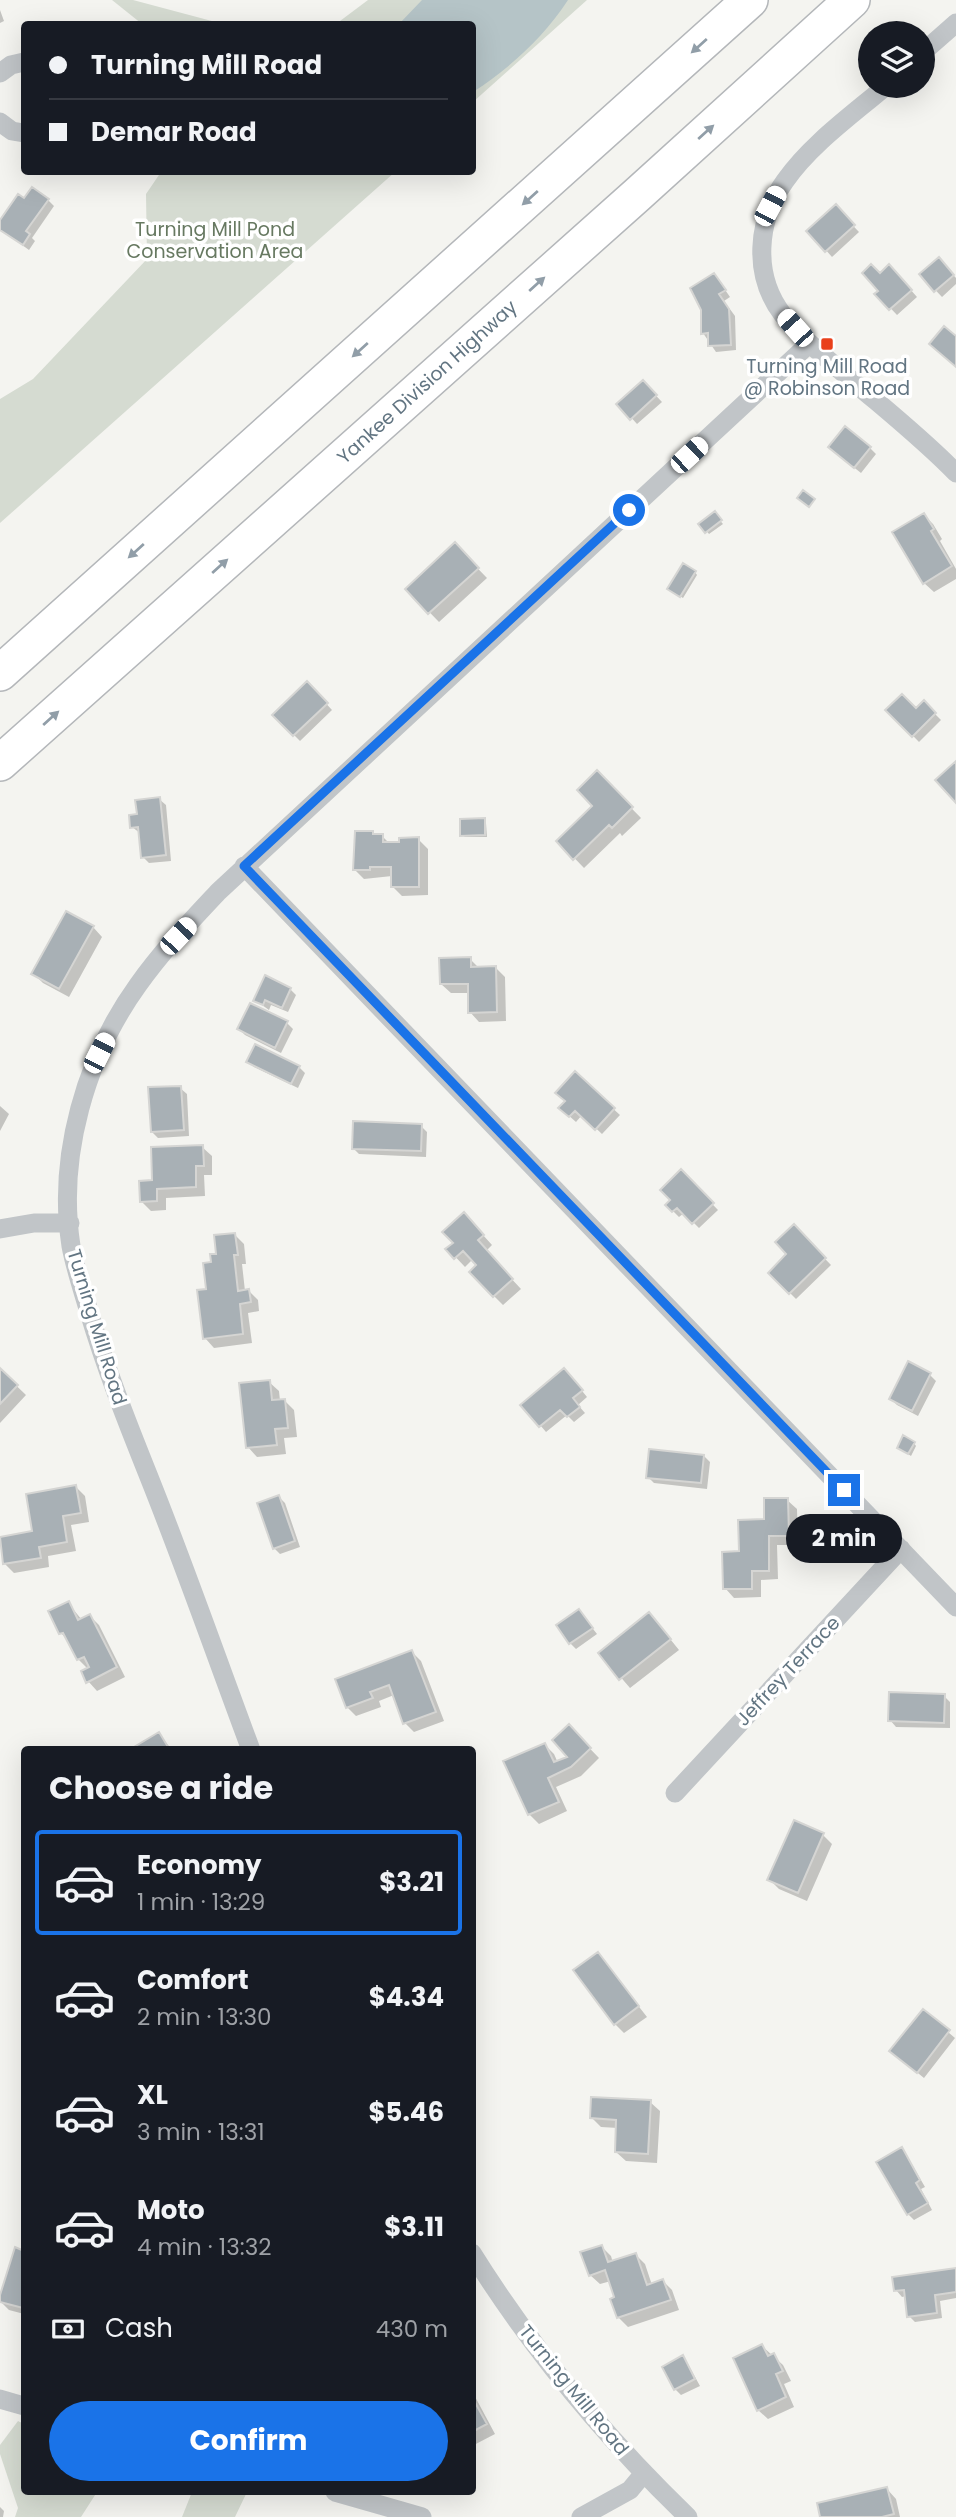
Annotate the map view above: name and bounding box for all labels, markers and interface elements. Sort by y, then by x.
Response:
map controls [858,21,935,98]
button: layers [858,21,935,98]
one-way arrow [691,37,708,53]
text: Turning Mill Road [91,47,322,83]
text: Demar Road [91,114,257,150]
one-way arrow [697,125,714,141]
car [751,183,790,229]
one-way arrow [522,189,539,205]
park label: Turning Mill Pond Conservation Area [127,216,303,265]
one-way arrow [528,276,546,292]
street label: Yankee Division Highway [331,294,523,470]
car [774,305,817,351]
marker: Turning Mill Road @ Robinson Road [819,336,835,352]
one-way arrow [352,341,369,357]
place label: Turning Mill Road @ Robinson Road [744,353,910,402]
car [667,433,712,477]
route start [613,494,645,526]
one-way arrow [128,543,145,558]
one-way arrow [211,558,229,574]
one-way arrow [42,710,59,726]
car [156,913,201,959]
car [81,1030,118,1076]
street label: Turning Mill Road [61,1246,133,1408]
route end [828,1474,860,1506]
callout: 2 min [786,1514,902,1564]
text: 2 min [812,1522,876,1554]
street label: Jeffrey Terrace [730,1610,846,1732]
text: Choose a ride [49,1765,273,1810]
text: Economy [137,1847,261,1883]
icon: car [53,1851,116,1914]
text: $3.21 [379,1864,444,1900]
text: 1 min · 13:29 [137,1886,265,1918]
text: Comfort [137,1962,249,1998]
icon: car [53,1966,116,2029]
text: $4.34 [369,1979,444,2015]
text: 2 min · 13:30 [137,2001,271,2033]
text: XL [137,2077,168,2113]
icon: car [53,2081,116,2144]
text: $5.46 [368,2094,444,2130]
text: 3 min · 13:31 [137,2116,265,2148]
text: Moto [137,2192,205,2228]
icon: car [53,2196,116,2259]
text: $3.11 [384,2209,444,2245]
text: 4 min · 13:32 [137,2231,271,2263]
icon: cash [49,2310,87,2348]
text: Cash [105,2310,173,2346]
text: 430 m [376,2313,448,2345]
street label: Turning Mill Road [513,2319,635,2461]
button: Confirm [49,2401,448,2481]

